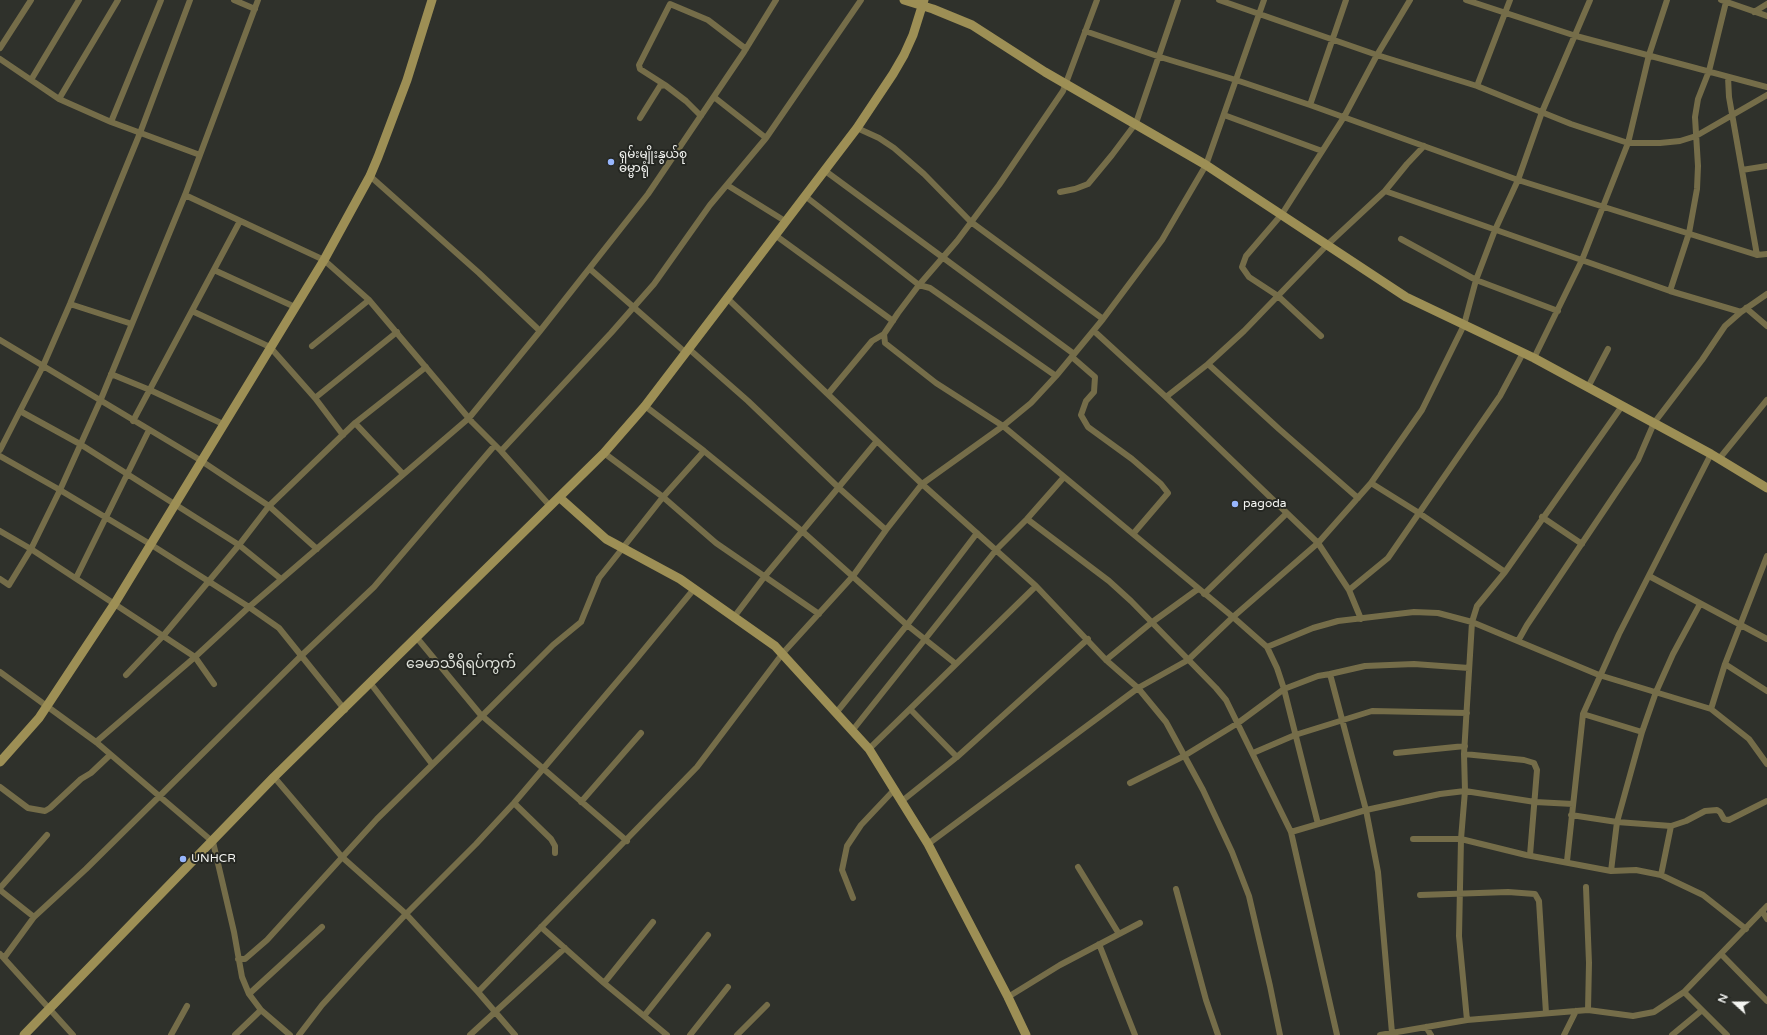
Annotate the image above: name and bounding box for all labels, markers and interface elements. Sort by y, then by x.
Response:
place label: ရှမ်းမျိုးနွယ်စု ဓမ္မာရုံ [619,148,687,176]
marker: ရှမ်းမျိုးနွယ်စု ဓမ္မာရုံ [606,157,616,167]
place label: pagoda [1243,497,1286,511]
marker: pagoda [1230,499,1240,509]
district label: ခေမာသီရိရပ်ကွက် [406,656,516,672]
place label: UNHCR [191,852,236,866]
marker: UNHCR [178,854,188,864]
north arrow [1715,983,1755,1023]
text: N [1716,992,1731,1005]

